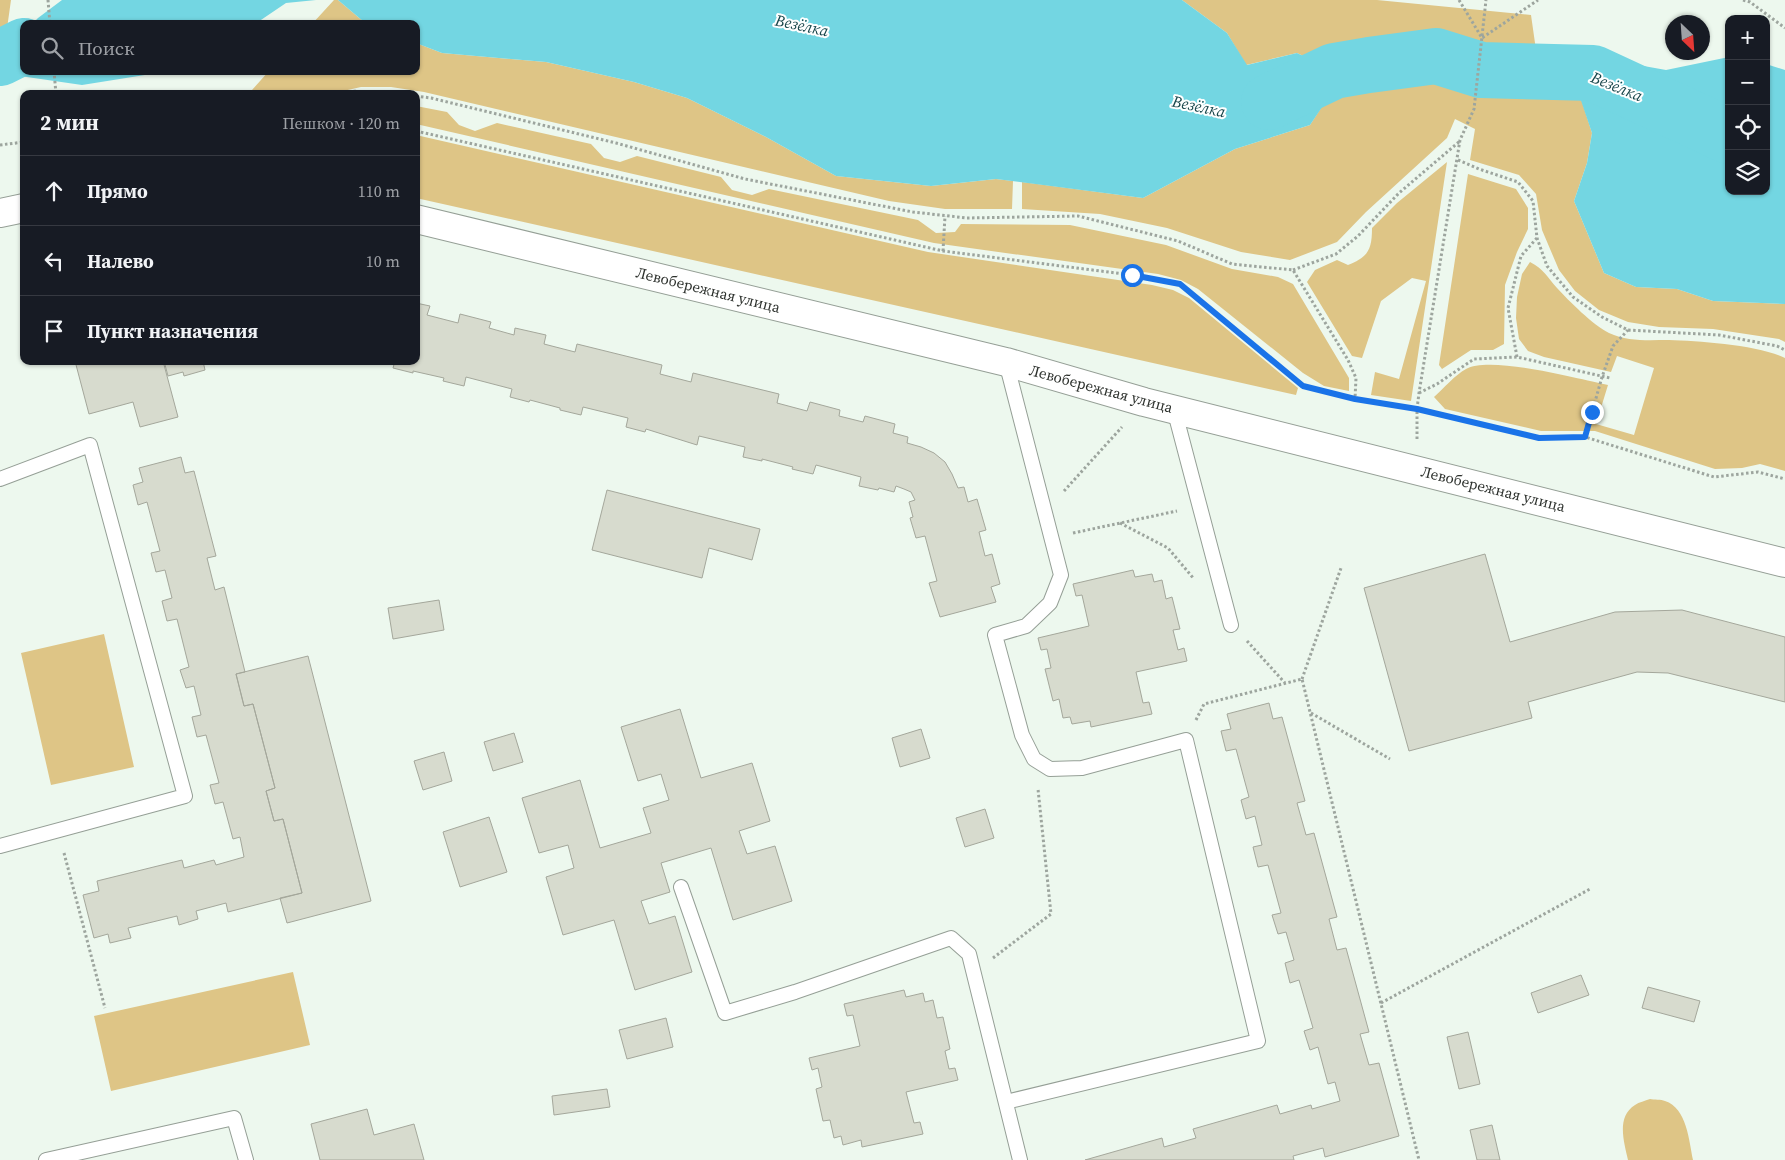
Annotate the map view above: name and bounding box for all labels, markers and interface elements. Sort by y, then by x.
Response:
water label: Везёлка [772,8,831,42]
north arrow [1665,15,1710,60]
map controls [1725,15,1770,195]
button: + [1725,15,1770,60]
search box [20,20,420,75]
icon: search [38,34,66,62]
text: Поиск [78,35,135,61]
button: − [1725,60,1770,105]
water label: Везёлка [1587,65,1647,107]
water label: Везёлка [1169,89,1228,123]
button: locate [1725,105,1770,150]
text: 2 мин [40,108,99,137]
text: Пешком · 120 m [282,112,400,134]
button: layers [1725,150,1770,195]
icon: ahead [40,177,68,205]
text: Прямо [87,178,148,204]
text: 110 m [358,180,400,202]
icon: left [40,247,68,275]
text: Налево [87,248,154,274]
text: 10 m [366,250,400,272]
street label: Левобережная улица [634,261,783,318]
route start [1121,264,1144,287]
icon: arrive [40,317,68,345]
text: Пункт назначения [87,318,258,344]
street label: Левобережная улица [1027,359,1176,418]
route end [1581,401,1604,424]
street label: Левобережная улица [1419,460,1568,517]

